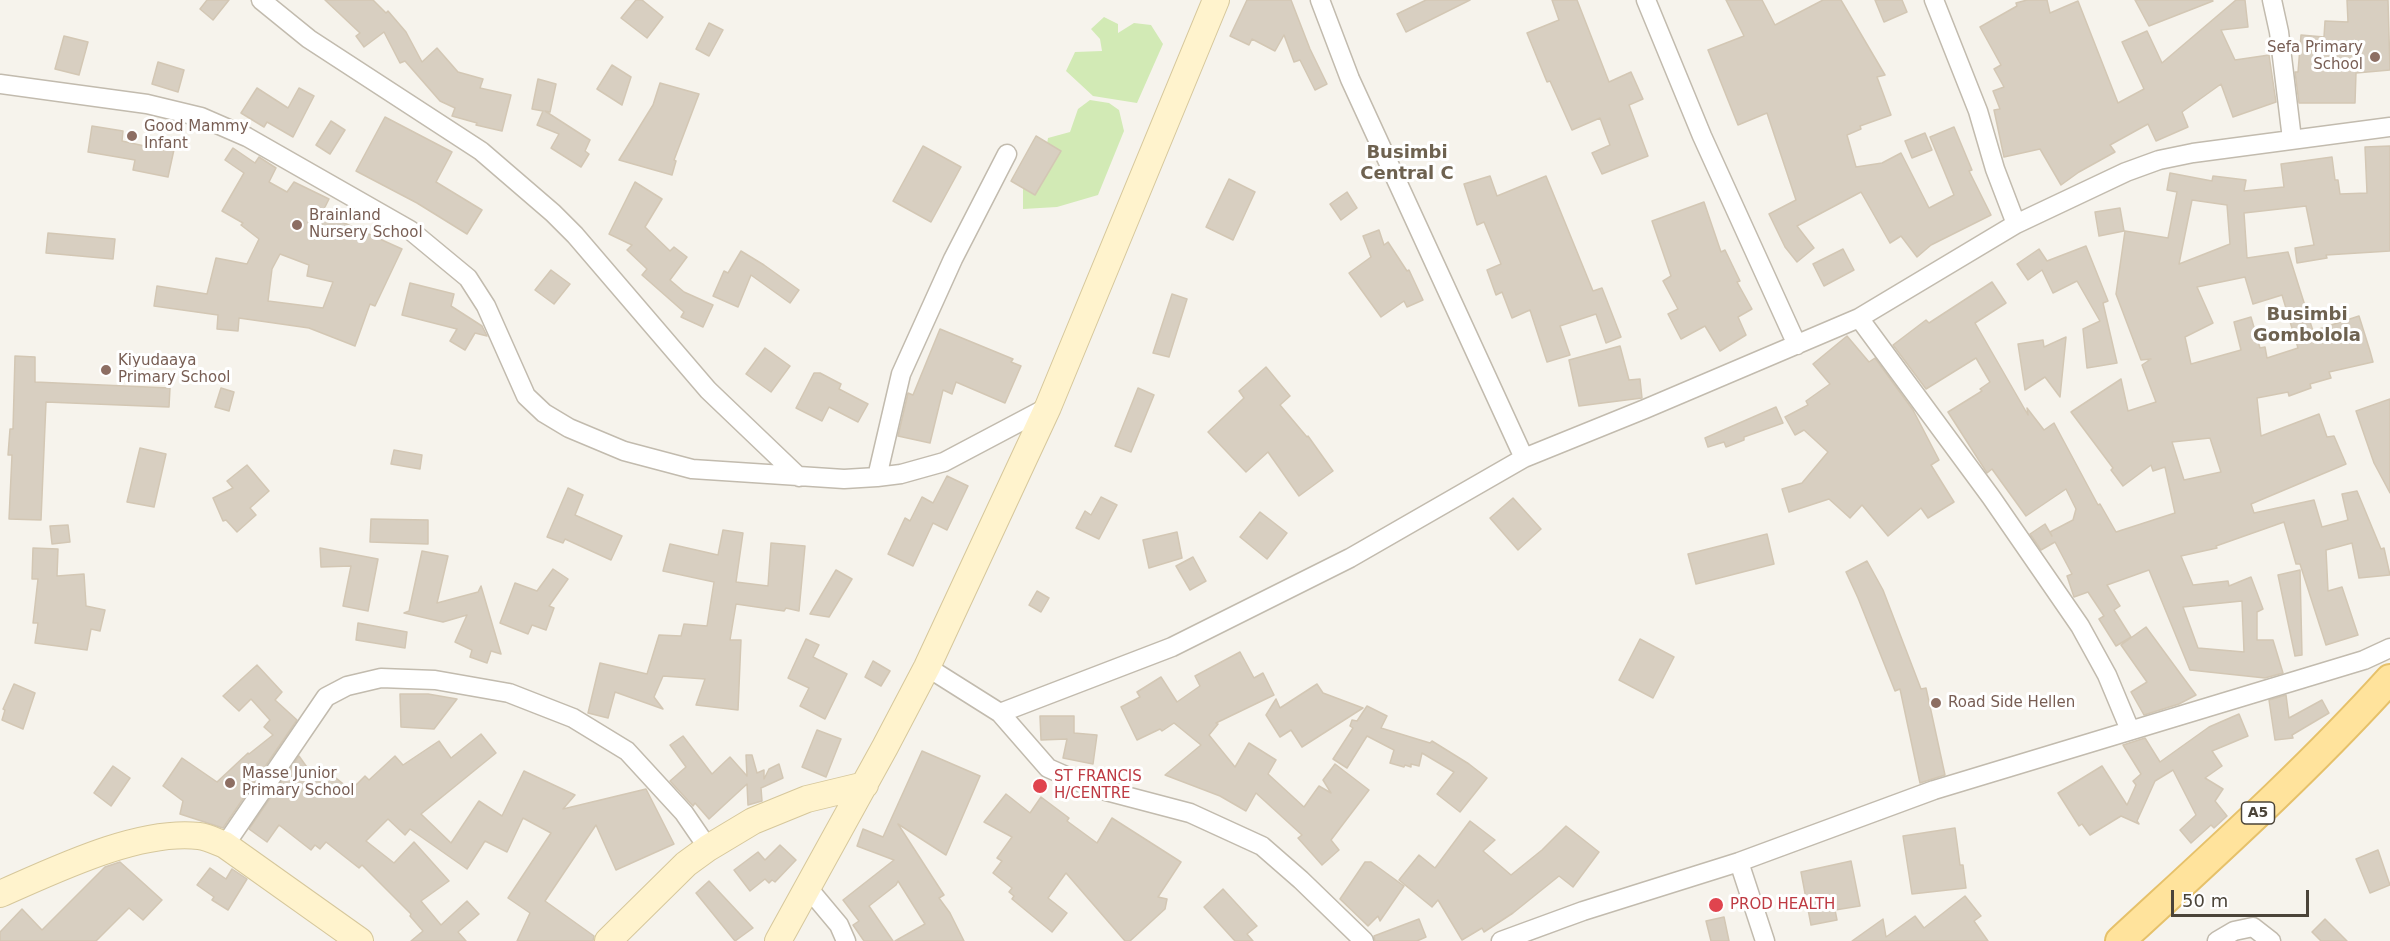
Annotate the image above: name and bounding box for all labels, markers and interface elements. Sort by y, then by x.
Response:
place label: Sefa Primary School [2267,39,2363,74]
marker: Sefa Primary School [2368,50,2382,64]
place label: Good Mammy Infant [144,118,249,153]
marker: Good Mammy Infant [125,129,139,143]
district label: Busimbi Central C [1360,142,1454,184]
place label: Brainland Nursery School [309,207,423,242]
marker: Brainland Nursery School [290,218,304,232]
district label: Busimbi Gombolola [2253,304,2361,346]
place label: Kiyudaaya Primary School [118,352,231,387]
marker: Kiyudaaya Primary School [99,363,113,377]
place label: Road Side Hellen [1948,694,2075,712]
marker: Road Side Hellen [1929,696,1943,710]
place label: Masse Junior Primary School [242,765,355,800]
place label: ST FRANCIS H/CENTRE [1054,768,1142,803]
marker: Masse Junior Primary School [223,776,237,790]
marker: ST FRANCIS H/CENTRE [1031,777,1049,795]
road number: A5 [2242,802,2274,824]
scale bar [2174,878,2312,916]
text: 50 m [2182,890,2228,911]
marker: PROD HEALTH [1707,896,1725,914]
place label: PROD HEALTH [1730,896,1835,914]

